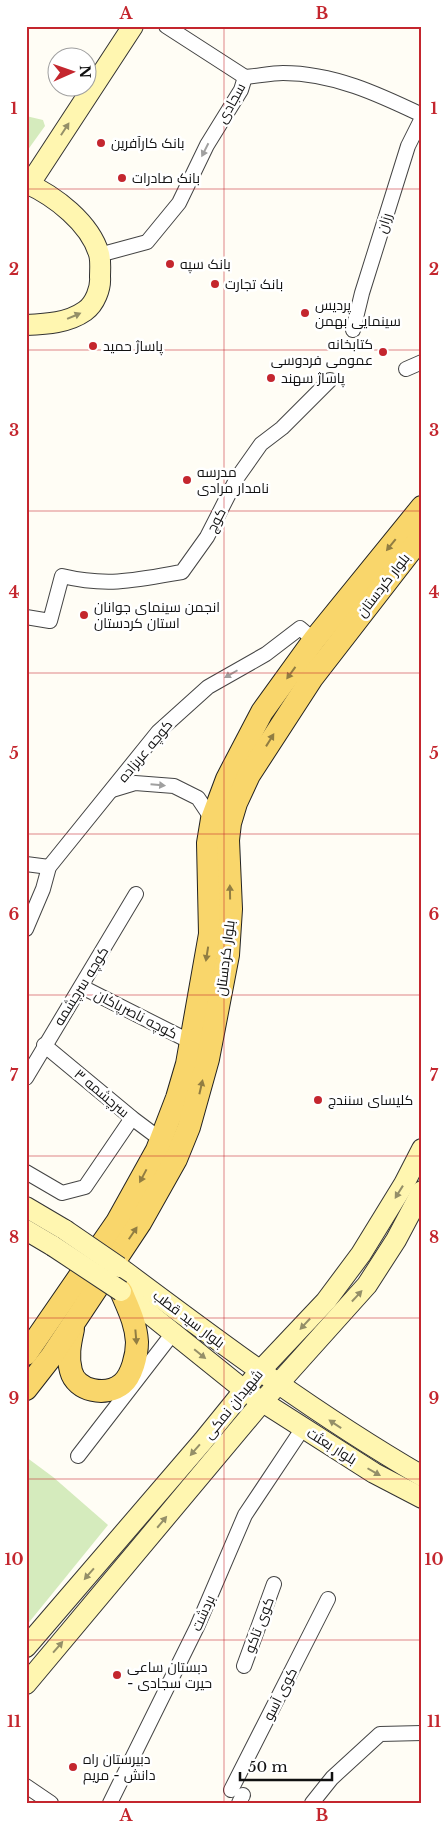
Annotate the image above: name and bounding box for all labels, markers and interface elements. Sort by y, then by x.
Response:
text: A [119,3,134,23]
text: B [316,3,329,23]
north arrow [48,48,98,98]
text: N [76,65,94,78]
street label: سجادی [213,80,249,126]
text: 1 [11,98,18,118]
text: 1 [431,98,438,118]
one-way arrow [61,123,70,136]
place label: بانک کارآفرین [111,134,185,152]
marker: بانک کارآفرین [95,137,107,149]
one-way arrow [201,143,209,158]
place label: بانک صادرات [132,169,200,187]
marker: بانک صادرات [116,172,128,184]
street label: رزان [372,211,396,235]
place label: بانک سپه [180,255,231,274]
marker: بانک سپه [164,258,176,270]
text: 2 [9,259,19,279]
text: 2 [429,259,439,279]
place label: بانک تجارت [225,275,283,293]
marker: بانک تجارت [209,278,221,290]
place label: پردیس سینمایی بهمن [315,296,401,330]
marker: پردیس سینمایی بهمن [299,307,311,319]
one-way arrow [67,312,82,320]
place label: کتابخانه عمومی فردوسی [271,335,373,369]
place label: پاساژ حمید [103,337,163,356]
marker: پاساژ حمید [87,340,99,352]
marker: کتابخانه عمومی فردوسی [377,346,389,358]
place label: پاساژ سهند [281,369,345,388]
marker: پاساژ سهند [265,372,277,384]
text: 3 [9,420,19,440]
text: 3 [429,420,439,440]
place label: مدرسه نامدار مرادی [197,463,269,497]
marker: مدرسه نامدار مرادی [181,474,193,486]
street label: کوچ [202,505,230,535]
one-way arrow [385,538,396,551]
street label: بلوار کردستان [352,549,414,621]
text: 4 [9,582,19,602]
text: 4 [429,582,439,602]
place label: انجمن سینمای جوانان استان کردستان [94,598,220,632]
marker: انجمن سینمای جوانان استان کردستان [78,609,90,621]
one-way arrow [286,666,296,679]
one-way arrow [223,670,238,678]
street label: کوچه عربزاده [114,716,177,786]
one-way arrow [266,733,275,746]
text: 5 [9,743,19,763]
text: 5 [429,743,439,763]
one-way arrow [151,781,167,789]
one-way arrow [226,884,234,900]
text: 6 [9,904,20,924]
text: 6 [429,904,440,924]
street label: بلوار کردستان [211,919,239,997]
street label: کوچه سرچشمه [50,943,113,1029]
one-way arrow [203,946,211,962]
street label: کوچه ناصرپاکان [91,985,181,1044]
text: 7 [10,1065,19,1085]
street label: سرچشمه ۳ [70,1065,133,1122]
text: 7 [430,1065,439,1085]
one-way arrow [197,1079,205,1094]
place label: کلیسای سنندج [328,1091,413,1109]
marker: کلیسای سنندج [312,1094,324,1106]
one-way arrow [139,1169,147,1183]
one-way arrow [395,1186,404,1199]
text: 8 [9,1227,19,1247]
one-way arrow [128,1227,138,1240]
text: 8 [429,1227,439,1247]
street label: بلوار سید قطب [150,1286,228,1352]
one-way arrow [351,1290,363,1302]
one-way arrow [299,1317,311,1329]
one-way arrow [132,1329,140,1345]
one-way arrow [193,1349,206,1360]
street label: شهیدان نمکی [199,1366,267,1442]
text: 9 [9,1388,20,1408]
text: 9 [429,1388,440,1408]
one-way arrow [328,1419,342,1429]
street label: بلوار بعثت [304,1424,360,1468]
one-way arrow [189,1444,201,1456]
one-way arrow [367,1468,380,1477]
one-way arrow [157,1516,168,1529]
text: 10 [4,1549,24,1569]
text: 10 [424,1549,444,1569]
one-way arrow [84,1567,95,1580]
street label: بردشت [187,1592,219,1634]
street label: کوی تاکو [240,1595,278,1655]
one-way arrow [52,1641,64,1653]
place label: دبستان ساعی - حیرت سجادی [127,1658,212,1692]
street label: کوی آسو [259,1665,301,1723]
marker: دبستان ساعی - حیرت سجادی [111,1669,123,1681]
text: 11 [7,1711,21,1731]
text: 11 [427,1711,441,1731]
scale bar [240,1749,333,1781]
place label: دبیرستان راه دانش - مریم [83,1750,155,1785]
text: 50 m [248,1757,288,1776]
marker: دبیرستان راه دانش - مریم [67,1761,79,1773]
text: A [119,1805,134,1825]
text: B [316,1805,329,1825]

